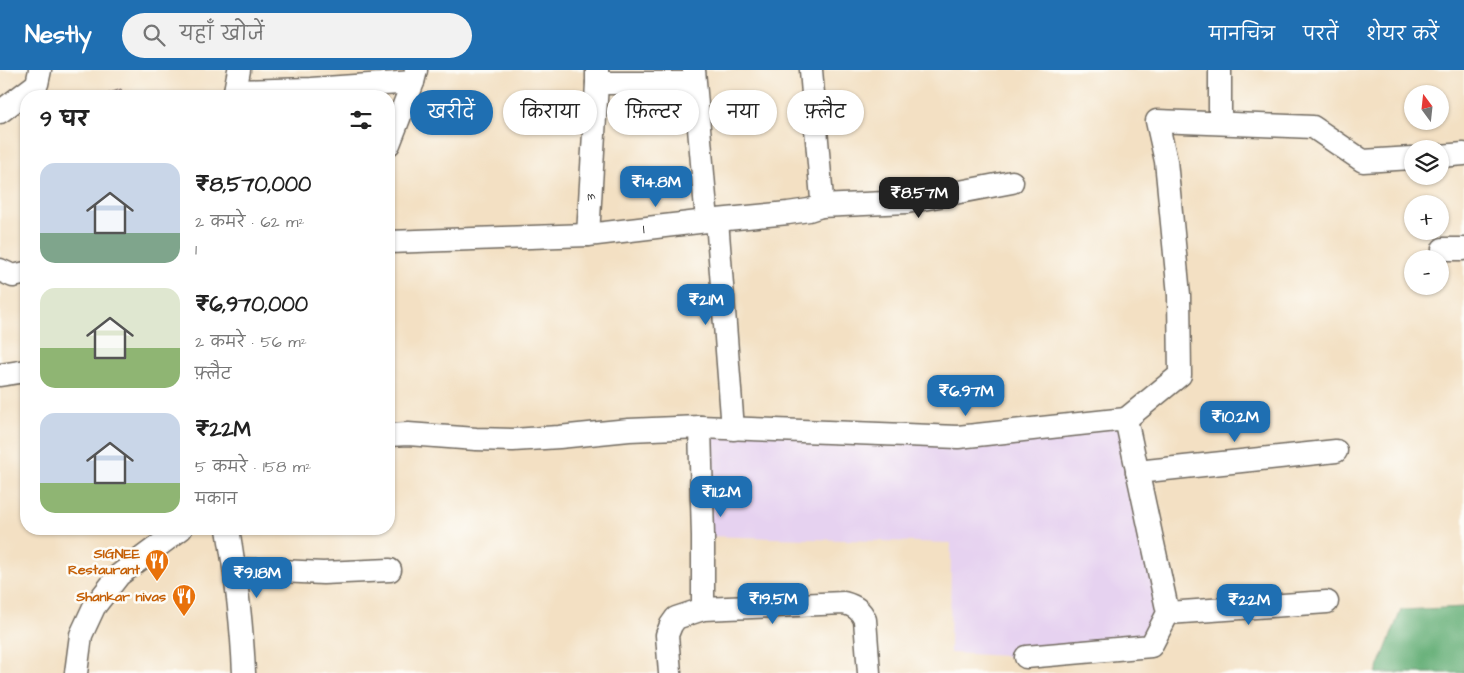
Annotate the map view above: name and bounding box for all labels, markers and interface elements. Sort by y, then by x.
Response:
search box [122,13,472,58]
text: Nestly [25,18,92,52]
icon: search [140,21,168,49]
text: यहाँ खोजें [180,21,264,48]
text: मानचित्र [1209,22,1275,47]
text: परतें [1303,22,1338,47]
text: शेयर करें [1366,22,1439,47]
north arrow [1404,85,1449,130]
map controls [1404,85,1449,295]
chip: खरीदें [410,90,493,135]
chip: किराया [503,90,597,135]
chip: फ़िल्टर [607,90,699,135]
chip: नया [709,90,777,135]
chip: फ़्लैट [787,90,864,135]
text: 9 घर [40,105,88,134]
icon: filters [347,106,375,134]
button: layers [1404,140,1449,185]
pin: ₹14.8M [615,166,697,208]
text: ₹8,570,000 [195,170,311,199]
text: ₹14.8M [631,171,681,193]
pin: ₹8.57M [878,176,960,219]
text: ₹8.57M [890,182,948,204]
icon: home [80,183,140,243]
street label: 3 [581,193,601,201]
button: + [1404,195,1449,240]
text: 2 कमरे · 62 m² [195,211,305,233]
street label: 1 [642,219,646,240]
text: 1 [195,239,197,261]
button: − [1404,250,1449,295]
pin: ₹21M [676,284,736,326]
text: ₹21M [688,289,724,311]
text: ₹6,970,000 [195,290,308,319]
icon: home [80,308,140,368]
text: 2 कमरे · 56 m² [195,331,307,353]
text: फ़्लैट [195,363,231,385]
pin: ₹6.97M [925,374,1007,417]
text: ₹6.97M [938,380,994,402]
pin: ₹10.2M [1194,400,1276,443]
text: ₹10.2M [1211,406,1259,428]
text: ₹22M [195,415,251,444]
icon: home [80,433,140,493]
text: 5 कमरे · 158 m² [195,456,311,478]
pin: ₹11.2M [680,476,762,518]
text: ₹11.2M [701,481,741,503]
text: मकान [195,488,237,510]
place label: SIGNEE Restaurant [68,544,141,580]
restaurant icon: SIGNEE Restaurant [144,548,170,582]
pin: ₹9.18M [216,556,298,599]
text: ₹9.18M [233,562,281,584]
pin: ₹19.5M [732,582,814,625]
restaurant icon: Shankar nivas [171,583,197,617]
pin: ₹22M [1219,584,1279,626]
place label: Shankar nivas [75,587,166,607]
text: ₹19.5M [749,588,797,610]
text: ₹22M [1228,589,1270,611]

